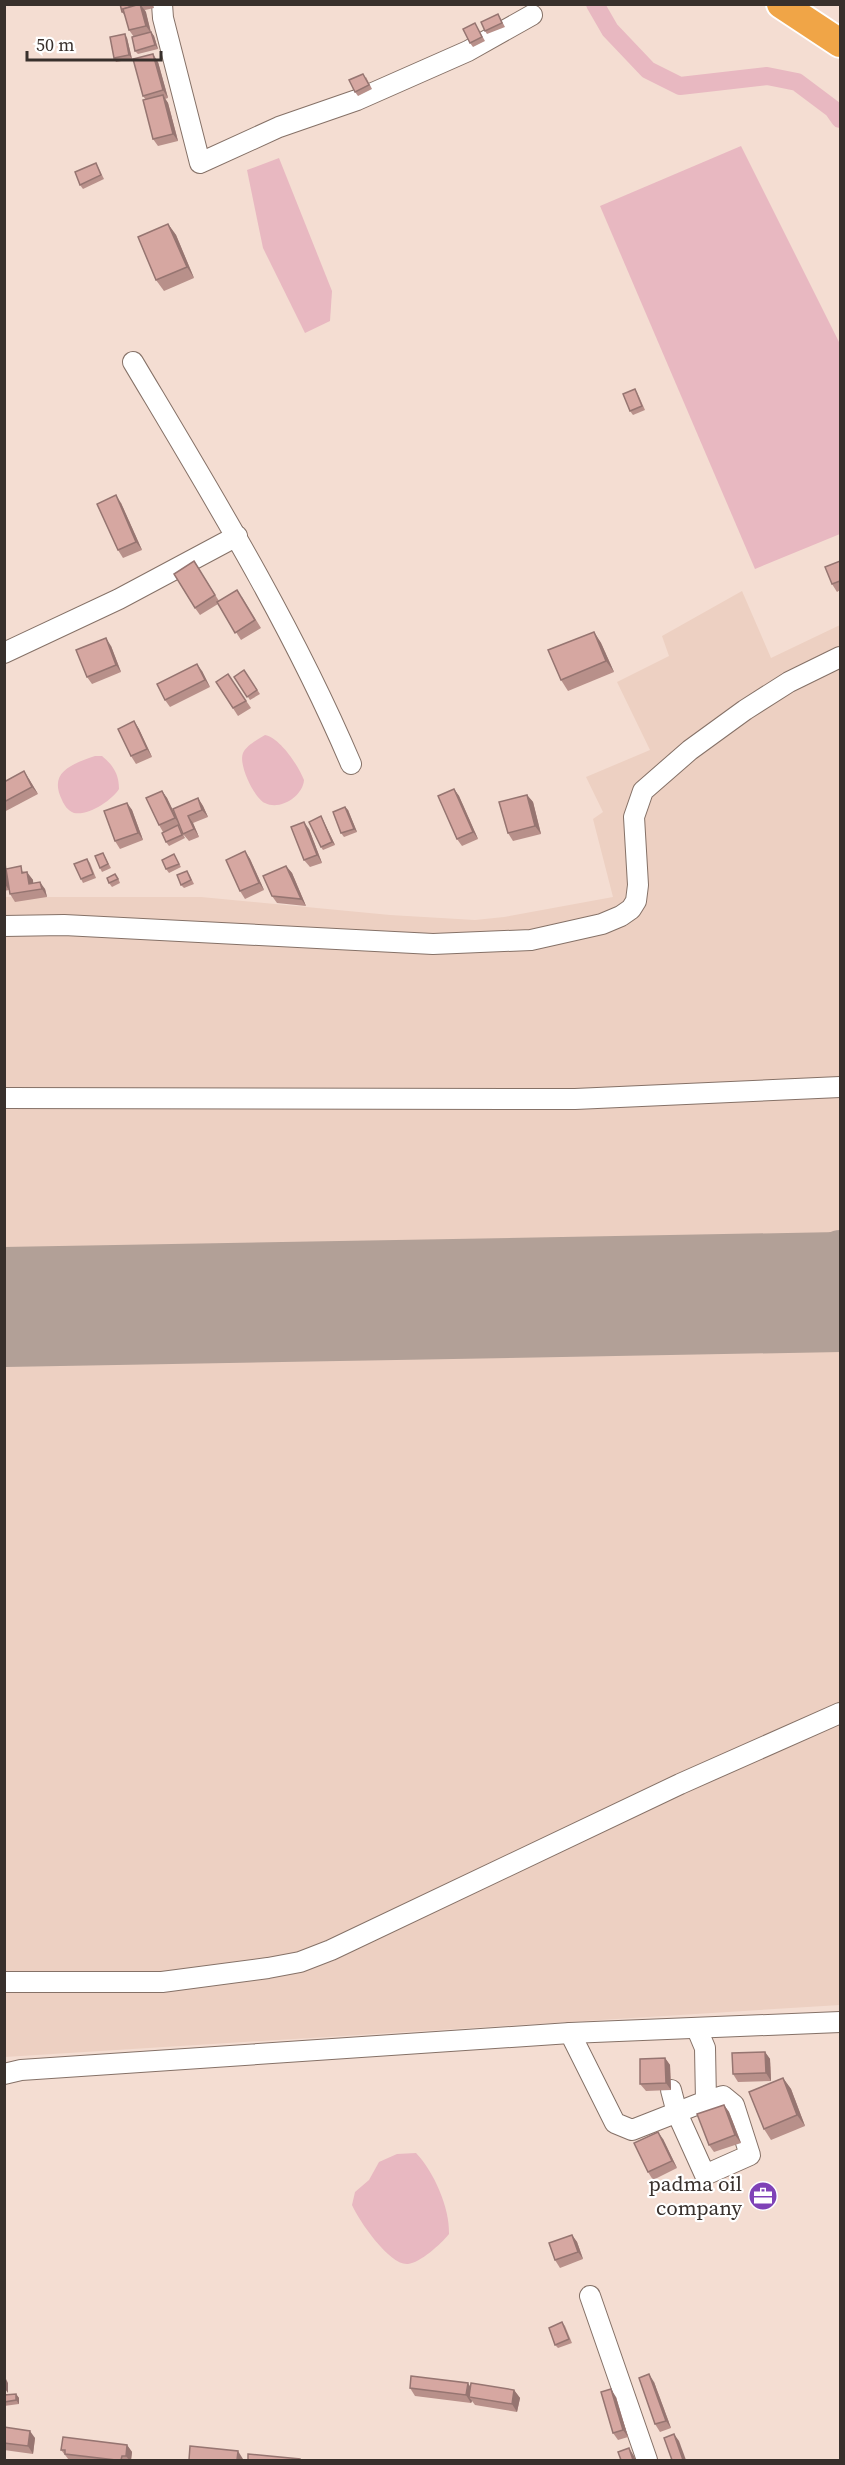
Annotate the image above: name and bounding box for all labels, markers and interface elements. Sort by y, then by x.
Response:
scale bar [27,24,160,62]
text: 50 m [36,32,74,57]
place label: padma oil company [649,2169,742,2222]
office icon: padma oil company [747,2180,779,2212]

